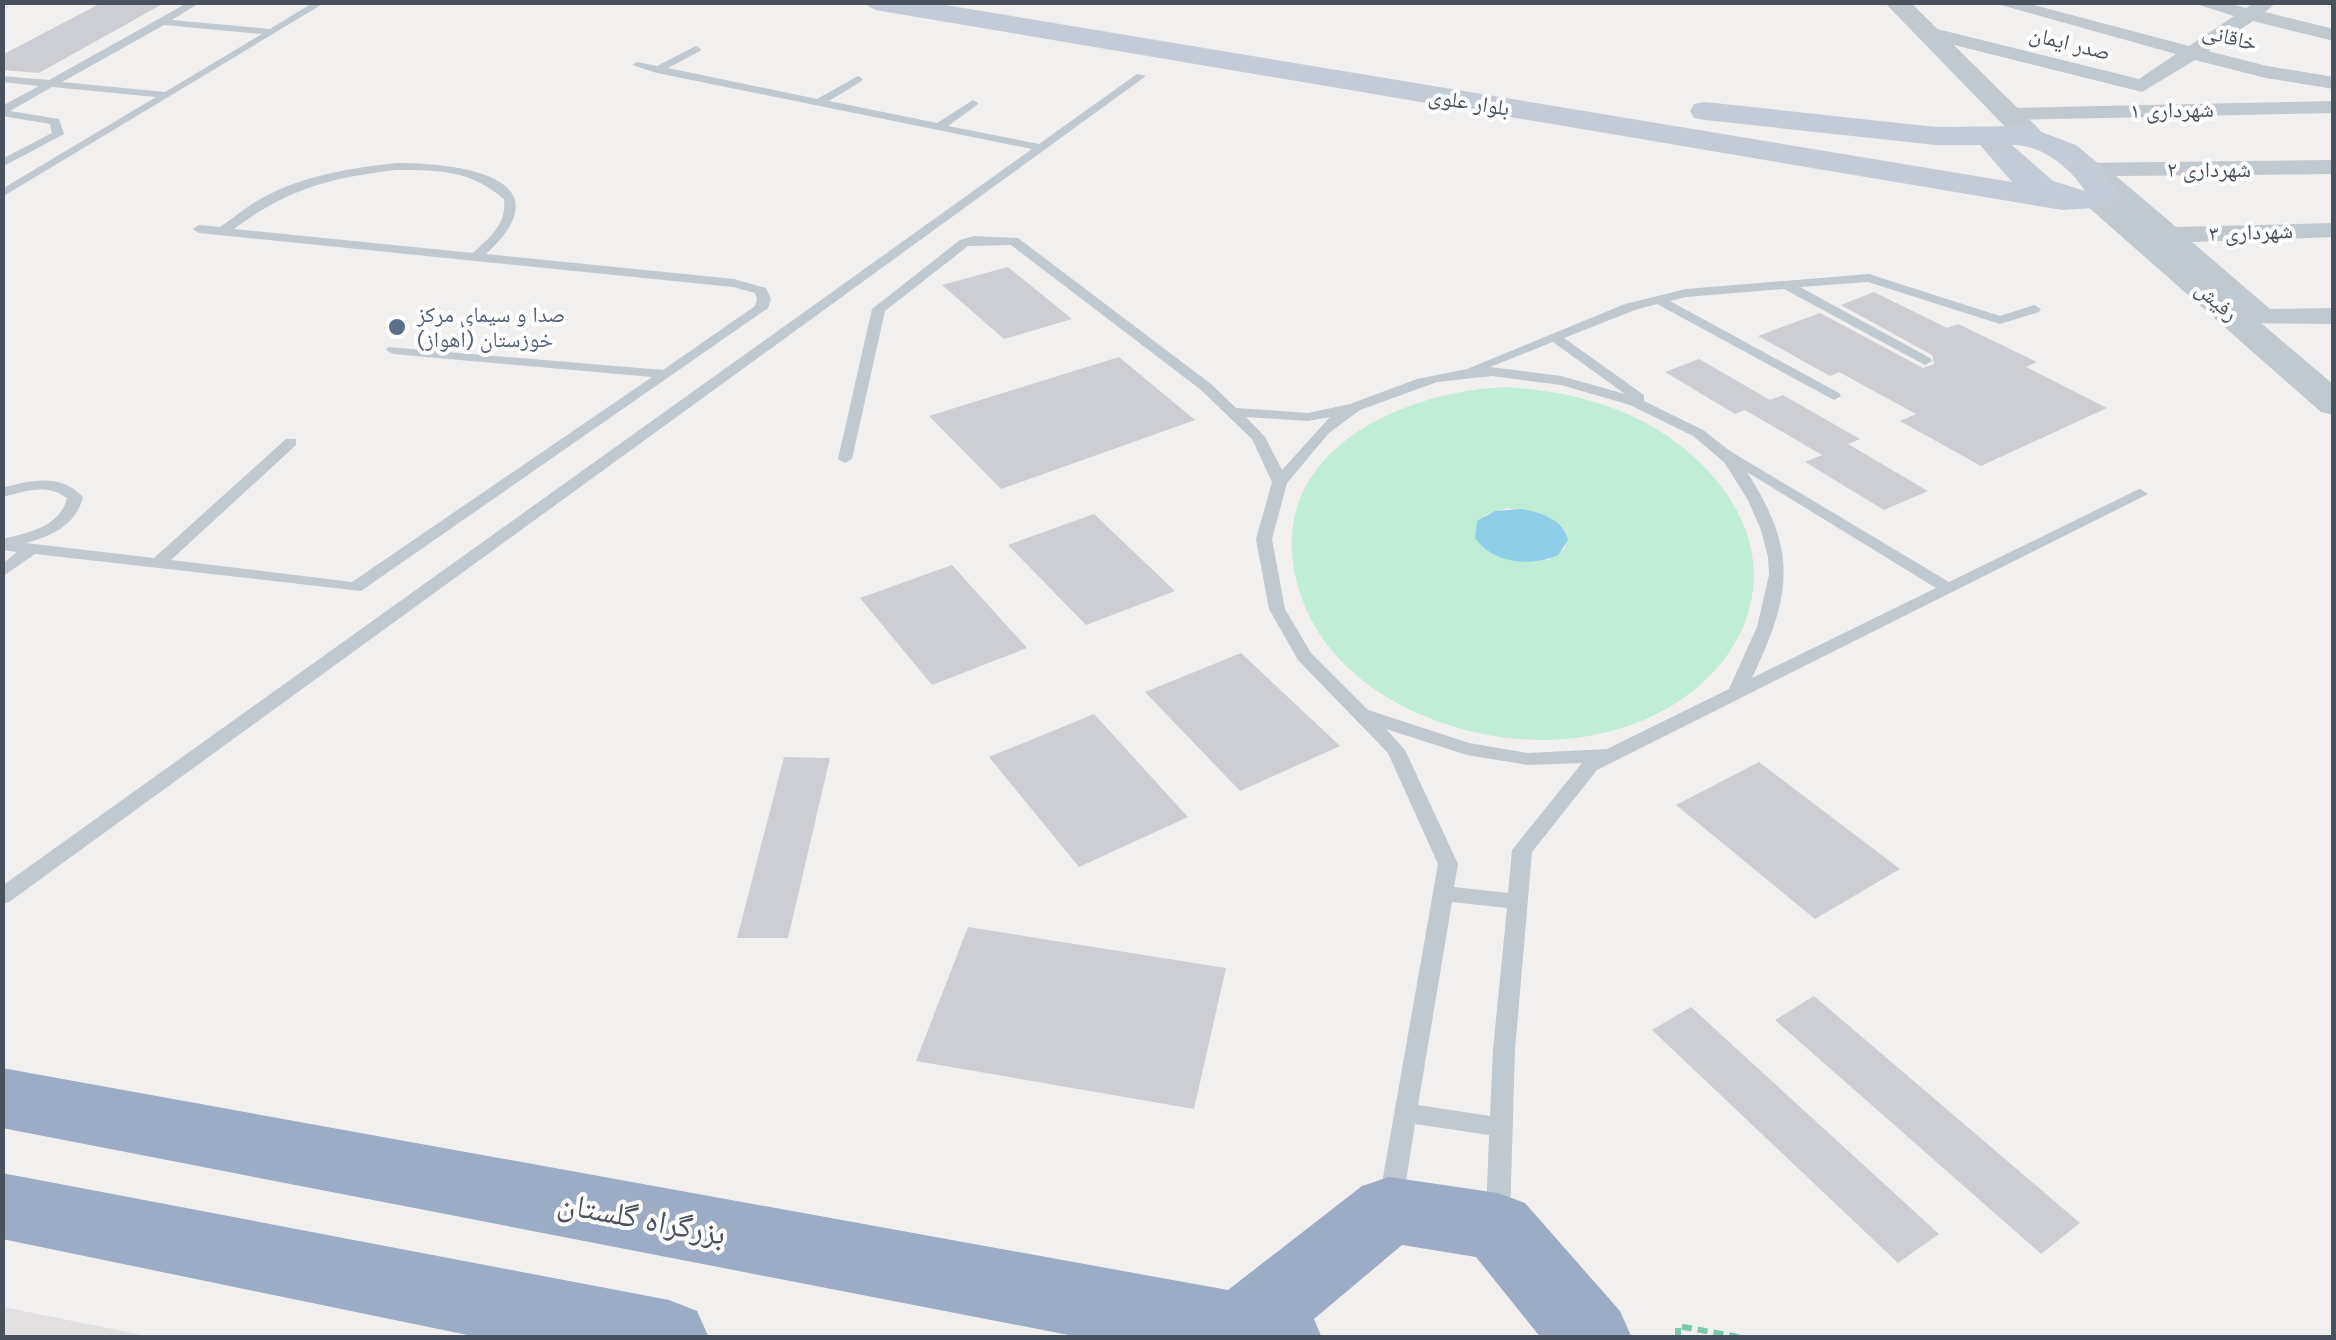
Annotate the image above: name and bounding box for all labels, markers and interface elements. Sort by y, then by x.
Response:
street label: خاقانی [2200,16,2260,58]
street label: صدر ایمان [2027,19,2113,67]
street label: بلوار علوی [1426,81,1512,123]
street label: شهرداری ۱ [2130,95,2214,125]
street label: شهرداری ۲ [2167,155,2251,184]
street label: شهرداری ۳ [2209,216,2293,248]
street label: رفیش [2189,274,2245,328]
place label: صدا و سیمای مرکز خوزستان (اهواز) [416,300,565,354]
marker: صدا و سیمای مرکز خوزستان (اهواز) [386,316,408,338]
street label: بزرگراه گلستان [554,1181,730,1255]

